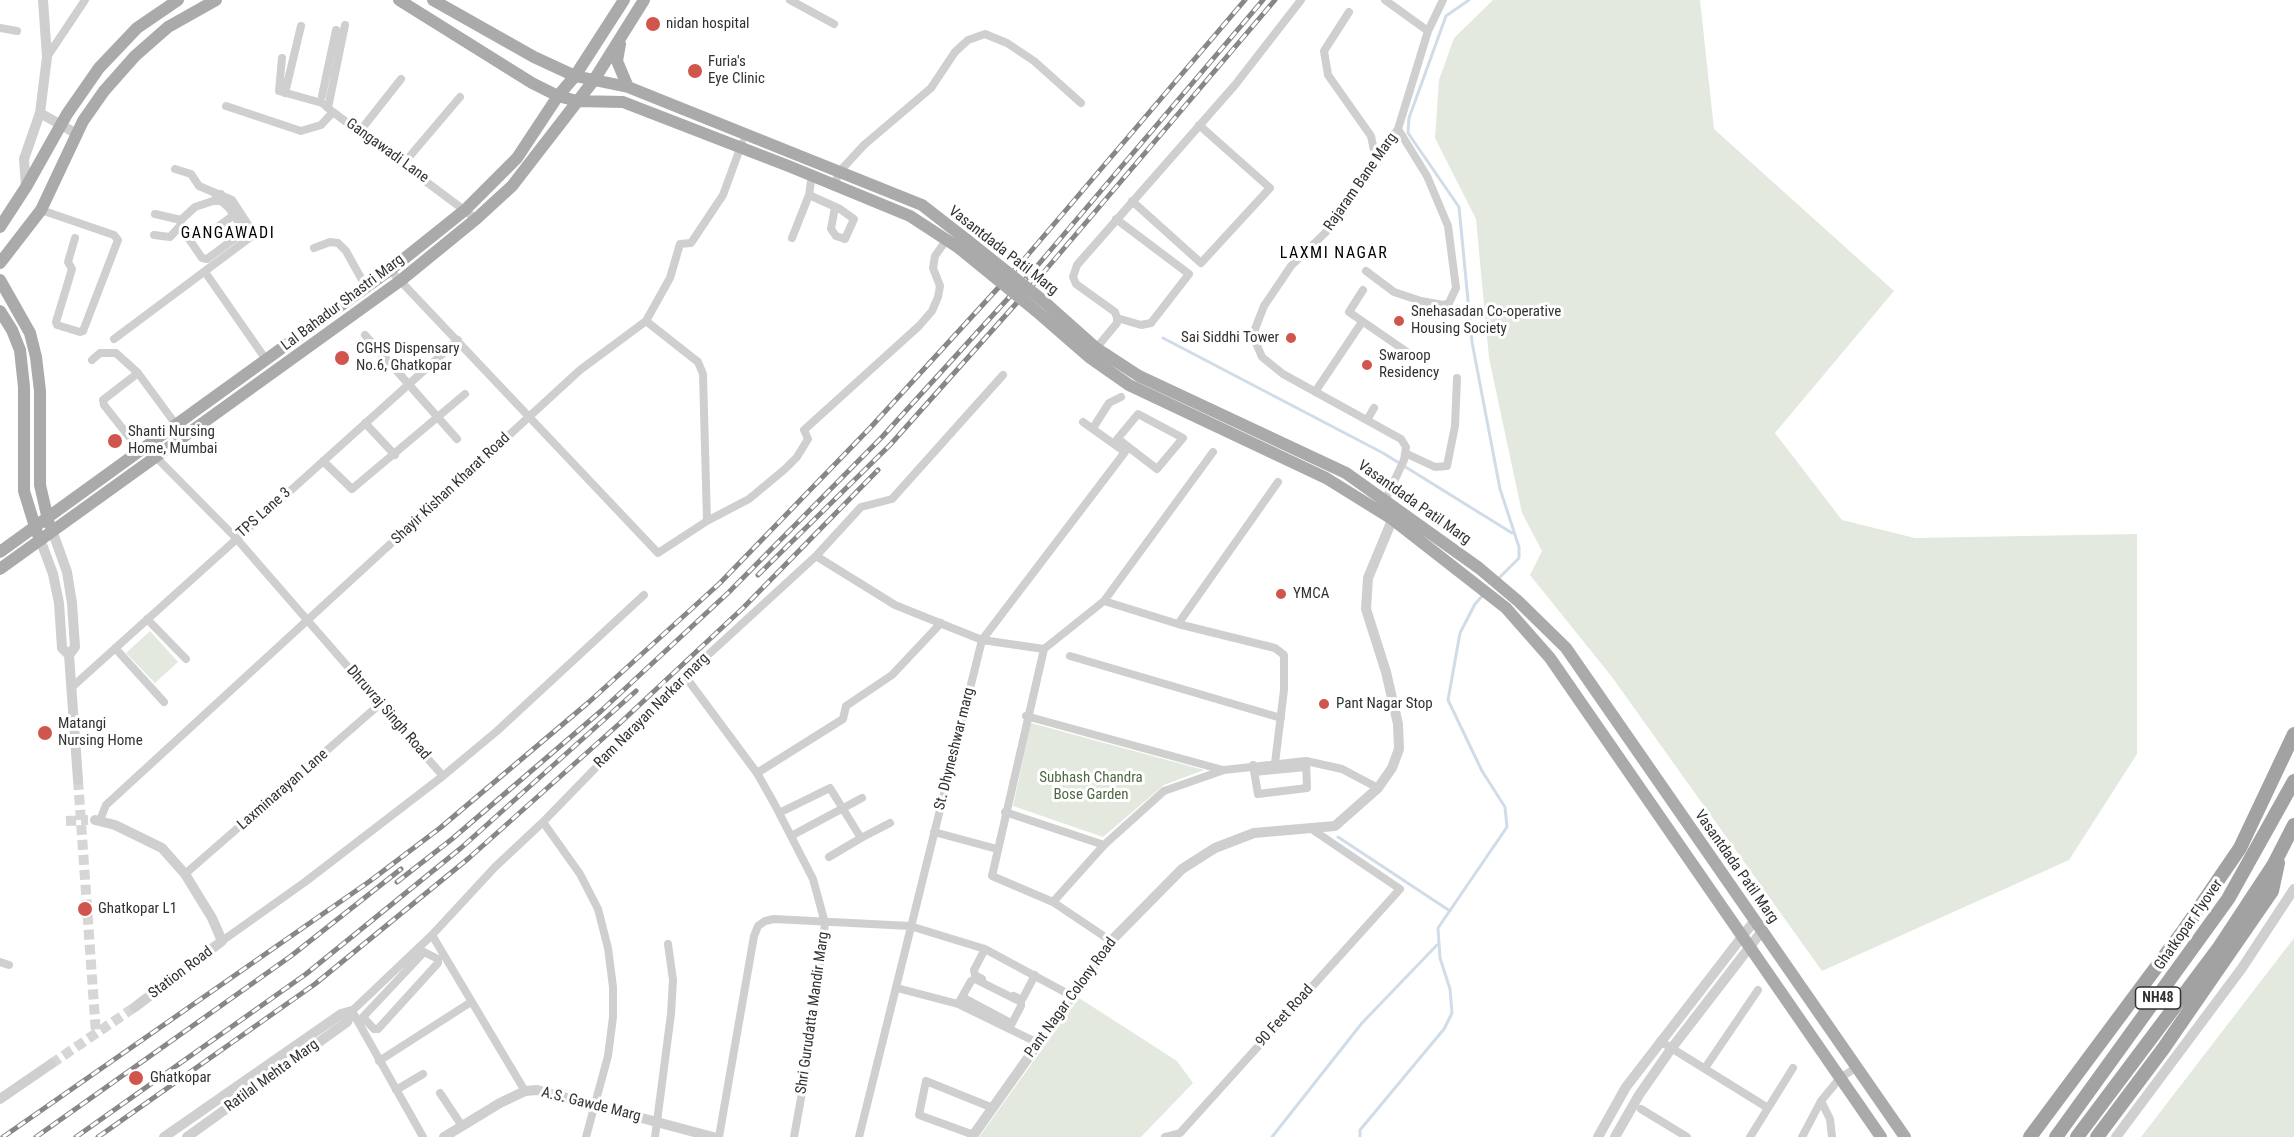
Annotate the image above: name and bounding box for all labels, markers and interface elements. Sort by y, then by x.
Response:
marker: nidan hospital [644,15,662,33]
place label: nidan hospital [666,15,750,33]
place label: Furia's Eye Clinic [708,53,765,88]
marker: Furia's Eye Clinic [686,62,704,80]
street label: Gangawadi Lane [342,115,432,187]
street label: Rajaram Bane Marg [1321,130,1401,234]
street label: Vasantdada Patil Marg [945,203,1061,299]
district label: GANGAWADI [181,224,275,244]
district label: LAXMI NAGAR [1280,244,1388,264]
street label: Lal Bahadur Shastri Marg [278,251,408,355]
place label: Snehasadan Co-operative Housing Society [1411,303,1561,338]
marker: Snehasadan Co-operative Housing Society [1392,314,1406,328]
place label: Sai Siddhi Tower [1181,329,1279,347]
marker: Sai Siddhi Tower [1284,331,1298,345]
place label: CGHS Dispensary No.6, Ghatkopar [356,340,459,375]
place label: Swaroop Residency [1379,347,1439,382]
marker: CGHS Dispensary No.6, Ghatkopar [333,349,351,367]
marker: Swaroop Residency [1360,358,1374,372]
place label: Shanti Nursing Home, Mumbai [128,423,217,458]
street label: Shayir Kishan Kharat Road [388,429,514,549]
marker: Shanti Nursing Home, Mumbai [106,432,124,450]
street label: Vasantdada Patil Marg [1354,457,1474,549]
street label: TPS Lane 3 [233,484,295,542]
place label: YMCA [1293,585,1329,603]
marker: YMCA [1274,587,1288,601]
street label: Ram Narayan Narkar marg [591,650,713,772]
street label: Dhruvraj Singh Road [342,662,434,764]
street label: St. Dhyneshwar marg [931,686,979,812]
place label: Pant Nagar Stop [1336,695,1433,713]
marker: Pant Nagar Stop [1317,697,1331,711]
place label: Matangi Nursing Home [58,715,143,750]
marker: Matangi Nursing Home [36,724,54,742]
street label: Laxminarayan Lane [234,746,332,834]
park label: Subhash Chandra Bose Garden [1039,769,1143,804]
street label: Vasantdada Patil Marg [1690,807,1782,927]
street label: Ghatkopar Flyover [2151,876,2227,974]
marker: Ghatkopar L1 [76,900,94,918]
place label: Ghatkopar L1 [98,900,177,918]
street label: Shri Gurudatta Mandir Marg [793,931,833,1095]
street label: Pant Nagar Colony Road [1021,935,1121,1061]
street label: Station Road [145,943,217,1003]
street label: 90 Feet Road [1252,981,1318,1051]
road number: NH48 [2136,987,2180,1009]
street label: Ratilal Mehta Marg [222,1036,322,1116]
marker: Ghatkopar [127,1069,145,1087]
place label: Ghatkopar [150,1069,211,1087]
street label: A.S. Gawde Marg [539,1084,643,1126]

